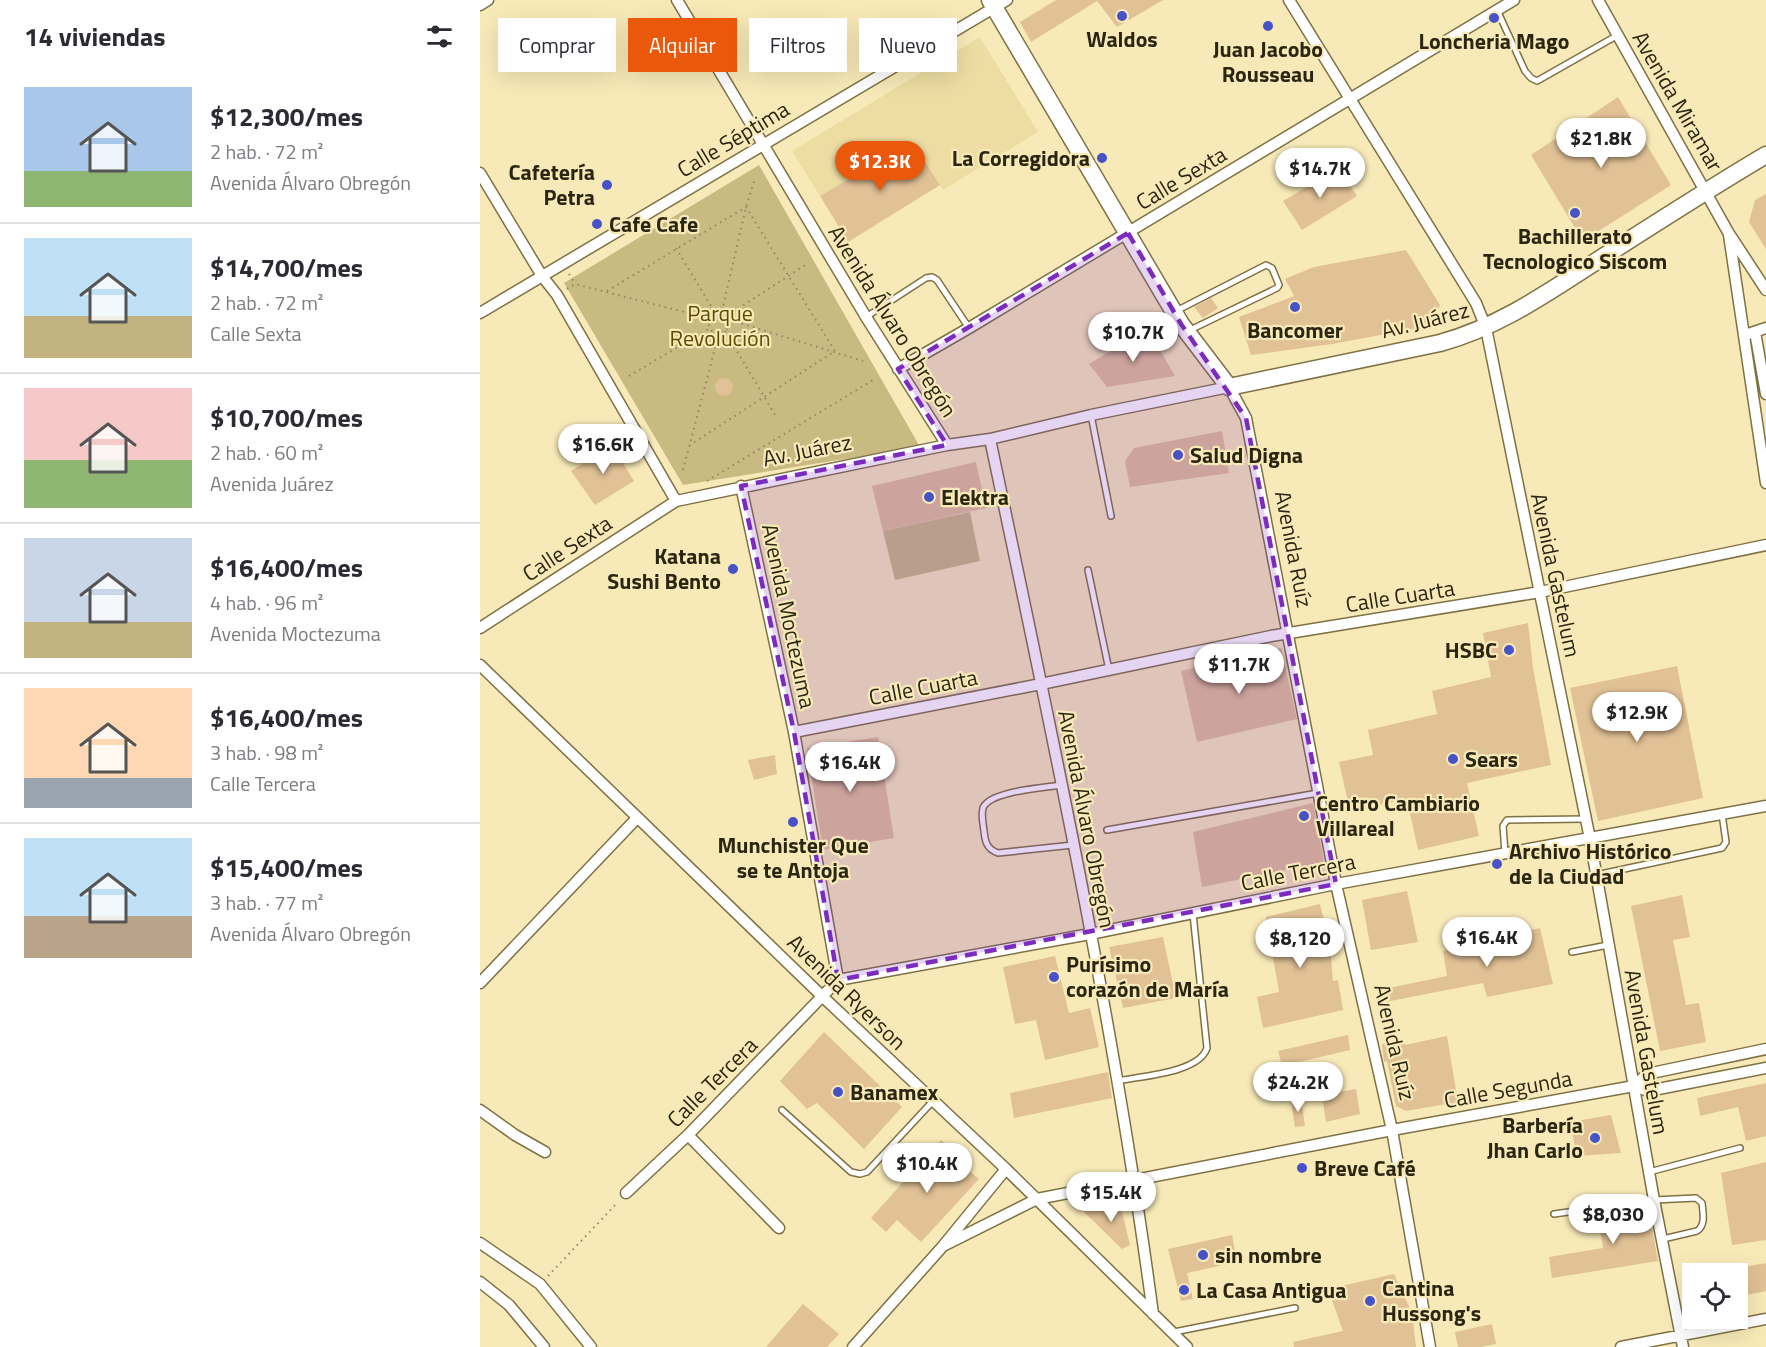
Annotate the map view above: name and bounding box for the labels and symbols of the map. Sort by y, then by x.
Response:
marker: Waldos [1115,9,1129,23]
marker: Loncheria Mago [1487,11,1501,25]
marker: Juan Jacobo Rousseau [1261,19,1275,33]
place label: Waldos [1086,22,1158,56]
place label: Loncheria Mago [1419,24,1569,58]
street label: Avenida Miramar [1624,24,1732,178]
place label: Juan Jacobo Rousseau [1213,32,1323,91]
street label: Calle Séptima [670,92,796,186]
pin: $21.8K [1552,118,1650,169]
street label: Calle Sexta [1129,137,1233,219]
pin: $12.3K [831,141,929,192]
place label: La Corregidora [952,141,1090,175]
pin: $14.7K [1271,148,1369,199]
marker: La Corregidora [1095,151,1109,165]
place label: Cafetería Petra [508,155,595,214]
marker: Cafetería Petra [600,178,614,192]
marker: Bachillerato Tecnologico Siscom [1568,206,1582,220]
place label: Cafe Cafe [609,207,698,241]
marker: Cafe Cafe [590,217,604,231]
street label: Avenida Álvaro Obregón [820,218,966,424]
place label: Bachillerato Tecnologico Siscom [1483,219,1667,278]
street label: Av. Juárez [1377,293,1473,347]
park label: Parque Revolución [670,296,770,355]
marker: Bancomer [1288,300,1302,314]
pin: $10.7K [1084,312,1182,363]
place label: Bancomer [1247,313,1343,347]
pin: $16.6K [554,424,652,475]
street label: Av. Juárez [760,425,854,475]
place label: Salud Digna [1190,438,1303,472]
marker: Salud Digna [1171,448,1185,462]
place label: Elektra [941,480,1009,514]
street label: Avenida Ruíz [1266,488,1322,610]
marker: Elektra [922,490,936,504]
street label: Avenida Gastelum [1522,490,1590,660]
street label: Calle Sexta [515,506,619,590]
street label: Avenida Moctezuma [753,521,825,711]
place label: Katana Sushi Bento [607,539,721,598]
marker: Katana Sushi Bento [726,562,740,576]
street label: Calle Cuarta [1343,571,1457,621]
place label: HSBC [1445,633,1497,667]
marker: HSBC [1502,643,1516,657]
pin: $11.7K [1190,644,1288,695]
street label: Calle Cuarta [866,660,980,714]
pin: $12.9K [1588,692,1686,743]
street label: Avenida Álvaro Obregón [1049,707,1125,931]
pin: $16.4K [801,742,899,793]
place label: Sears [1465,742,1518,776]
marker: Sears [1446,752,1460,766]
place label: Centro Cambiario Villareal [1316,786,1480,845]
marker: Centro Cambiario Villareal [1297,809,1311,823]
marker: Munchister Que se te Antoja [786,815,800,829]
place label: Munchister Que se te Antoja [717,828,869,887]
place label: Archivo Histórico de la Ciudad [1509,834,1671,893]
street label: Calle Tercera [1238,844,1358,900]
marker: Archivo Histórico de la Ciudad [1490,857,1504,871]
pin: $16.4K [1438,917,1536,968]
pin: $8,120 [1251,918,1349,969]
street label: Avenida Ryerson [780,926,914,1058]
place label: Purísimo corazón de María [1066,947,1229,1006]
street label: Avenida Gastelum [1616,967,1678,1137]
marker: Purísimo corazón de María [1047,970,1061,984]
street label: Avenida Ruíz [1365,981,1425,1103]
street label: Calle Tercera [659,1029,765,1135]
street label: Calle Segunda [1441,1061,1575,1117]
pin: $24.2K [1249,1062,1347,1113]
place label: Banamex [850,1075,939,1109]
marker: Banamex [831,1085,845,1099]
place label: Barbería Jhan Carlo [1487,1108,1583,1167]
marker: Barbería Jhan Carlo [1588,1131,1602,1145]
pin: $10.4K [878,1143,976,1194]
place label: Breve Café [1314,1151,1416,1185]
marker: Breve Café [1295,1161,1309,1175]
pin: $15.4K [1062,1172,1160,1223]
pin: $8,030 [1564,1194,1662,1245]
place label: sin nombre [1215,1238,1322,1272]
marker: sin nombre [1196,1248,1210,1262]
place label: Cantina Hussong's [1382,1271,1481,1330]
place label: La Casa Antigua [1196,1273,1346,1307]
marker: La Casa Antigua [1177,1283,1191,1297]
marker: Cantina Hussong's [1363,1294,1377,1308]

